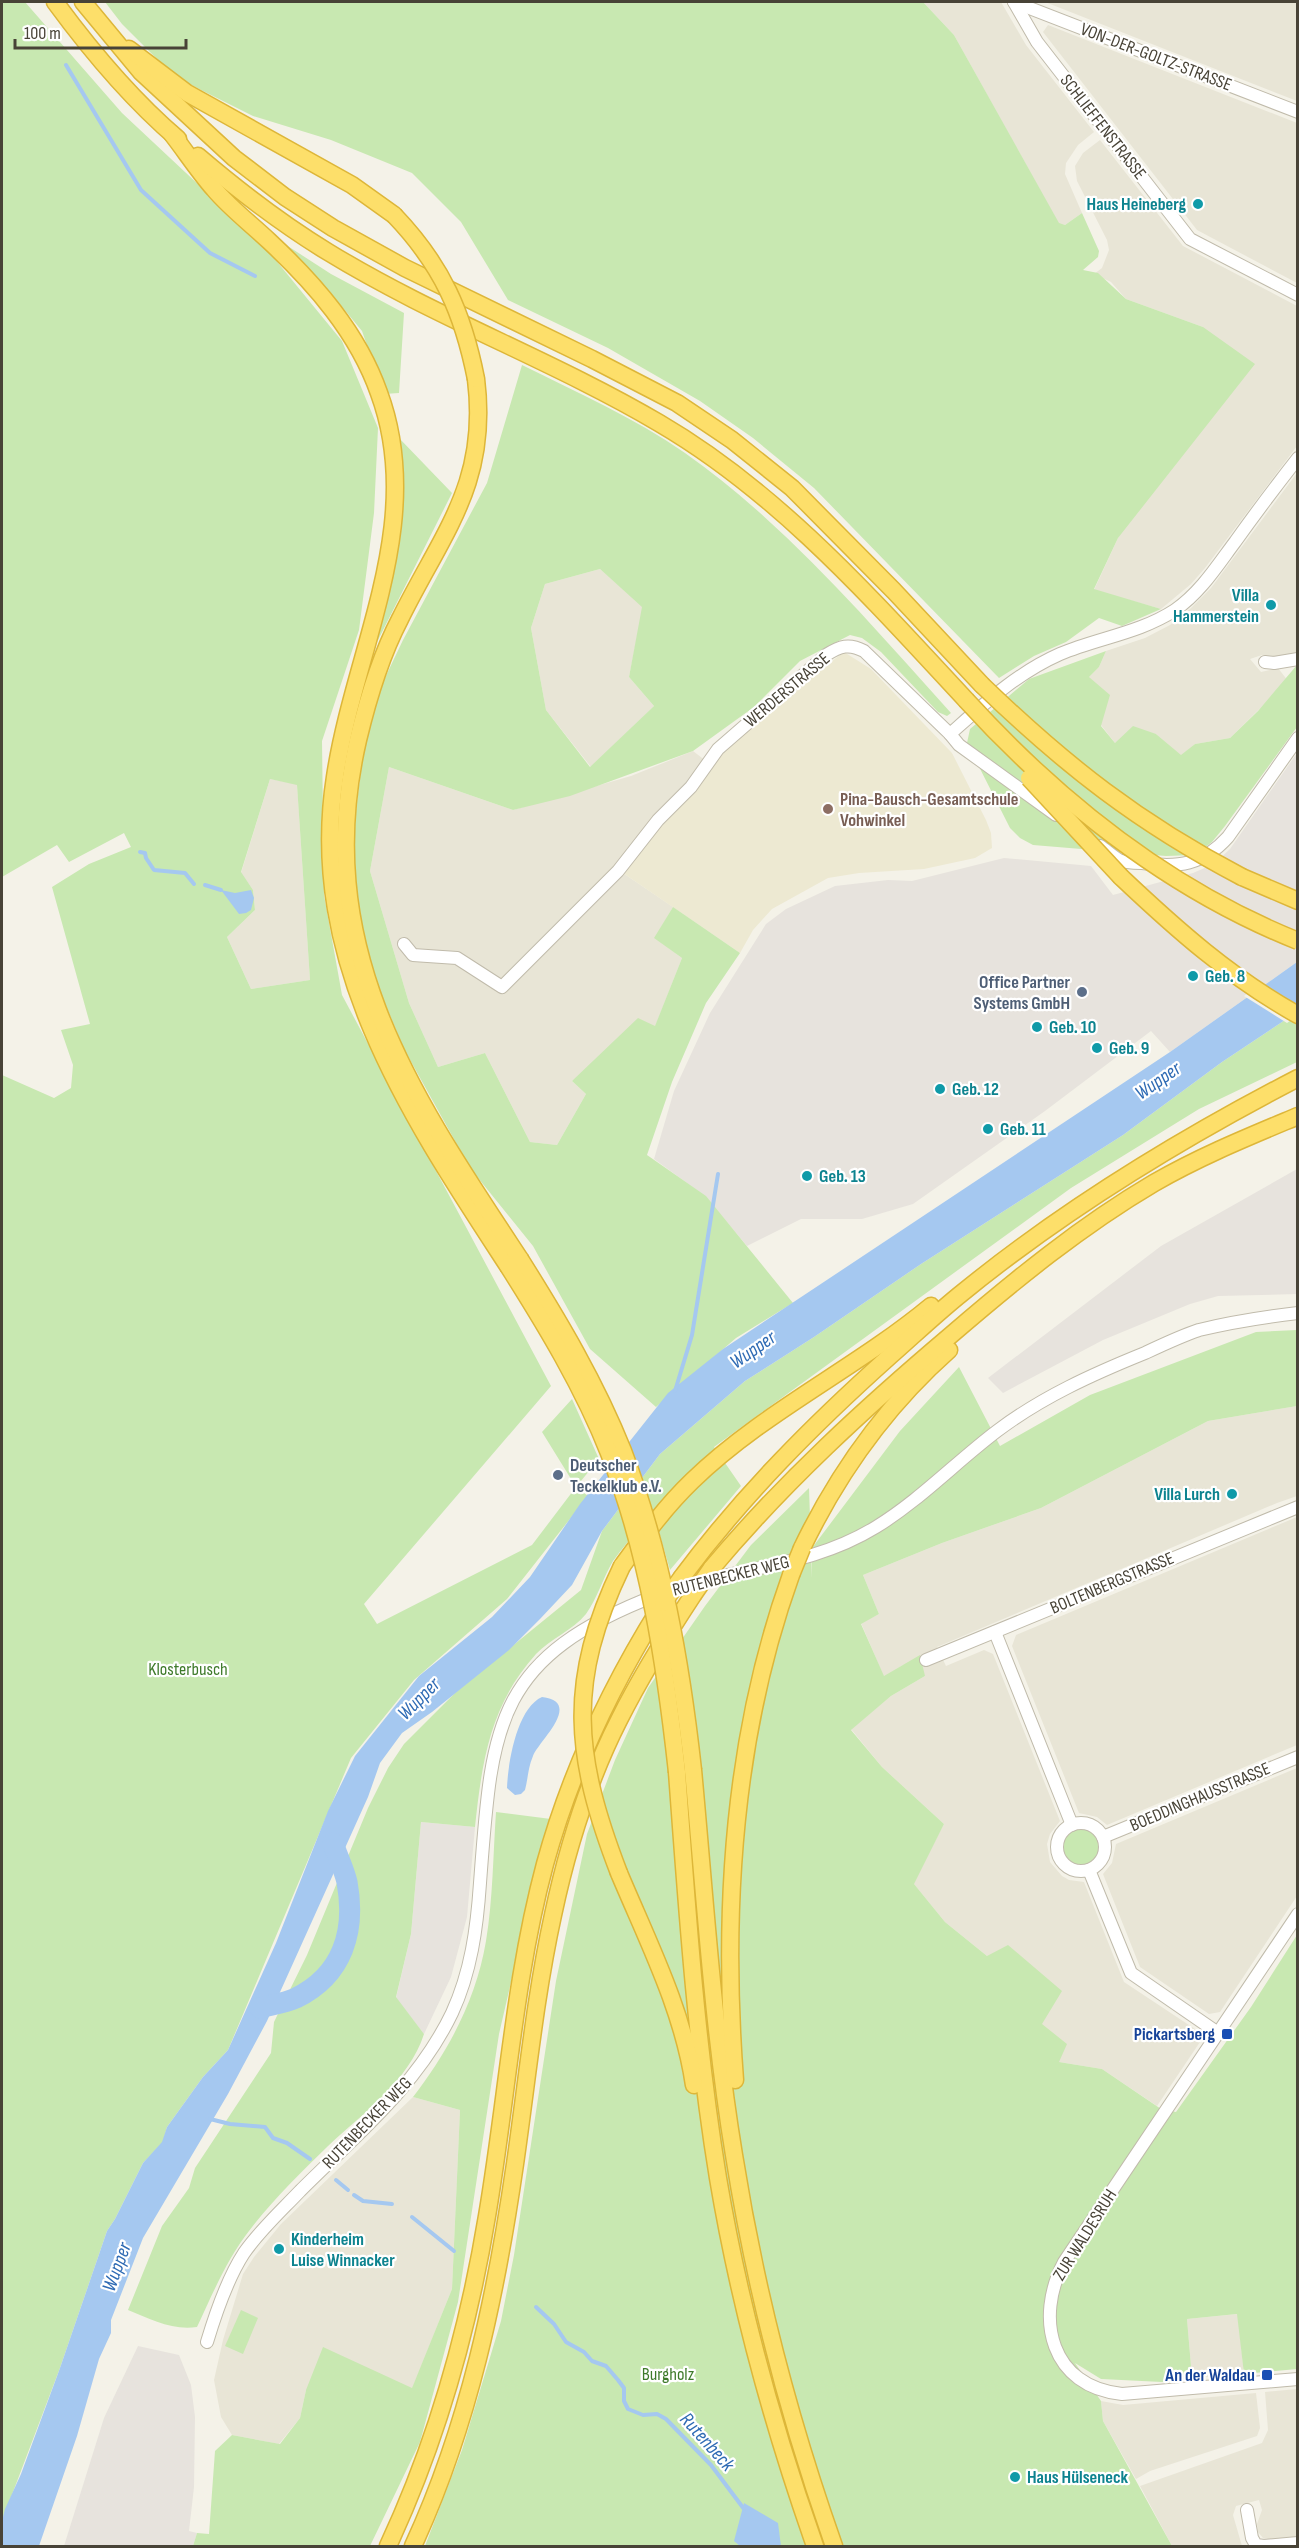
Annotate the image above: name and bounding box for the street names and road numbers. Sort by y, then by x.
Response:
street label: VON-DER-GOLTZ-STRASSE [1077,18,1235,96]
street label: SCHLIEFFENSTRASSE [1056,70,1150,184]
street label: WERDERSTRASSE [740,648,834,732]
street label: BOLTENBERGSTRASSE [1047,1548,1177,1618]
street label: RUTENBECKER WEG [670,1551,792,1601]
street label: BOEDDINGHAUSSTRASSE [1127,1758,1273,1836]
street label: RUTENBECKER WEG [318,2073,416,2173]
street label: ZUR WALDESRUH [1049,2186,1121,2284]

